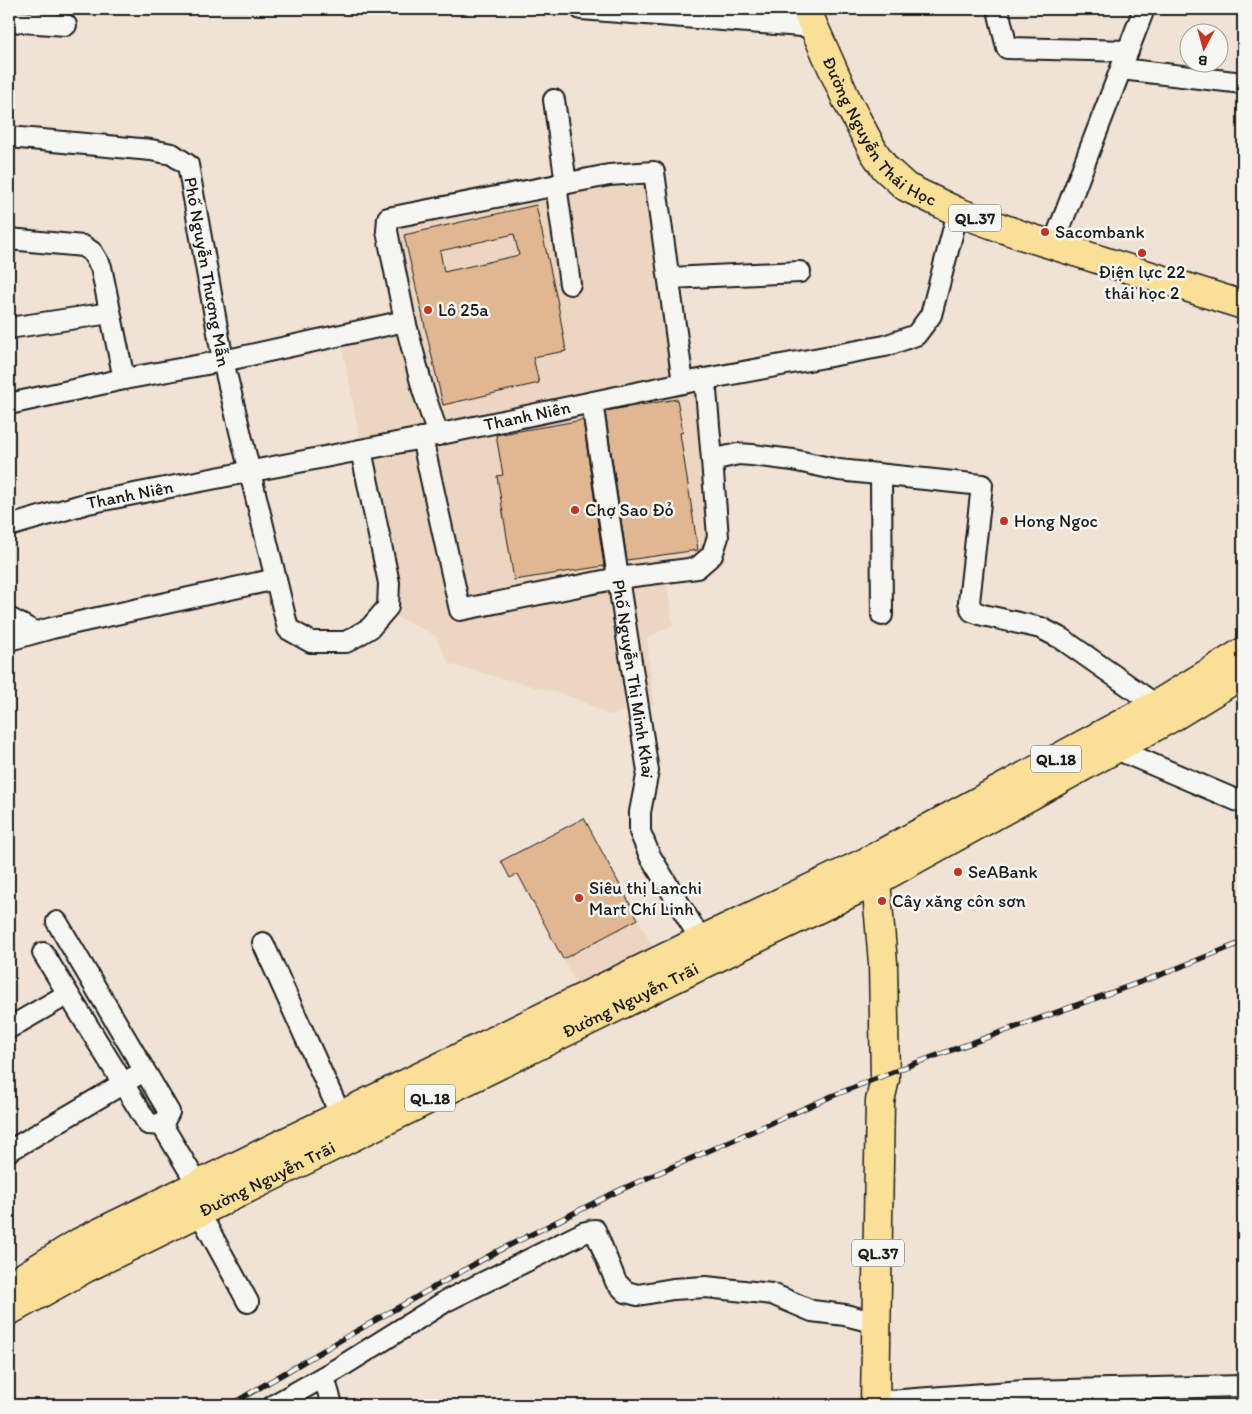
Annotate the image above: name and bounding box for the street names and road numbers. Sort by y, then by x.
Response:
street label: Đường Nguyễn Thái Học [818,53,940,211]
street label: Phố Nguyễn Thượng Mẫn [179,175,235,369]
road number: QL.37 [949,204,1001,232]
street label: Thanh Niên [482,396,572,436]
street label: Thanh Niên [85,476,175,514]
street label: Phố Nguyễn Thị Minh Khai [607,578,659,780]
road number: QL.18 [1031,746,1081,772]
street label: Đường Nguyễn Trãi [559,957,702,1043]
road number: QL.18 [405,1084,455,1112]
street label: Đường Nguyễn Trãi [195,1136,339,1222]
road number: QL.37 [852,1240,904,1266]

